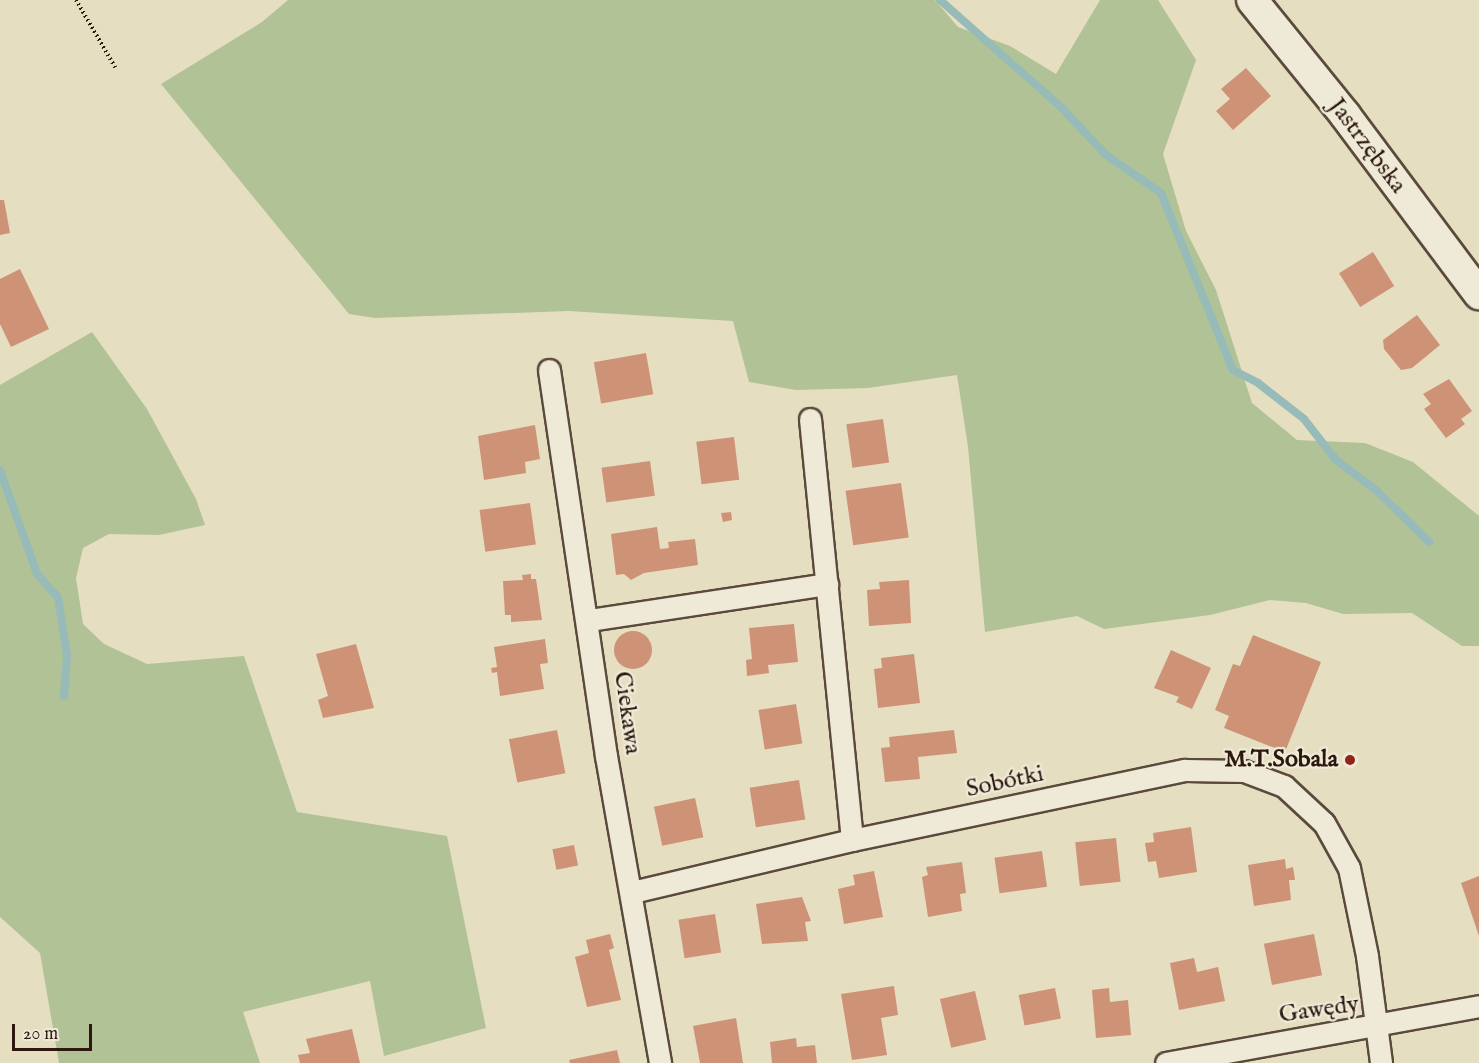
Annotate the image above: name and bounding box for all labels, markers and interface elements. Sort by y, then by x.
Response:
street label: Jastrzębska [1322,93,1412,199]
street label: Ciekawa [607,670,647,756]
place label: M.T.Sobala [1224,746,1338,774]
marker: M.T.Sobala [1343,753,1357,767]
street label: Sobótki [964,760,1046,804]
street label: Gawędy [1277,990,1361,1030]
scale bar [15,1012,94,1050]
text: 20 m [23,1023,58,1046]

